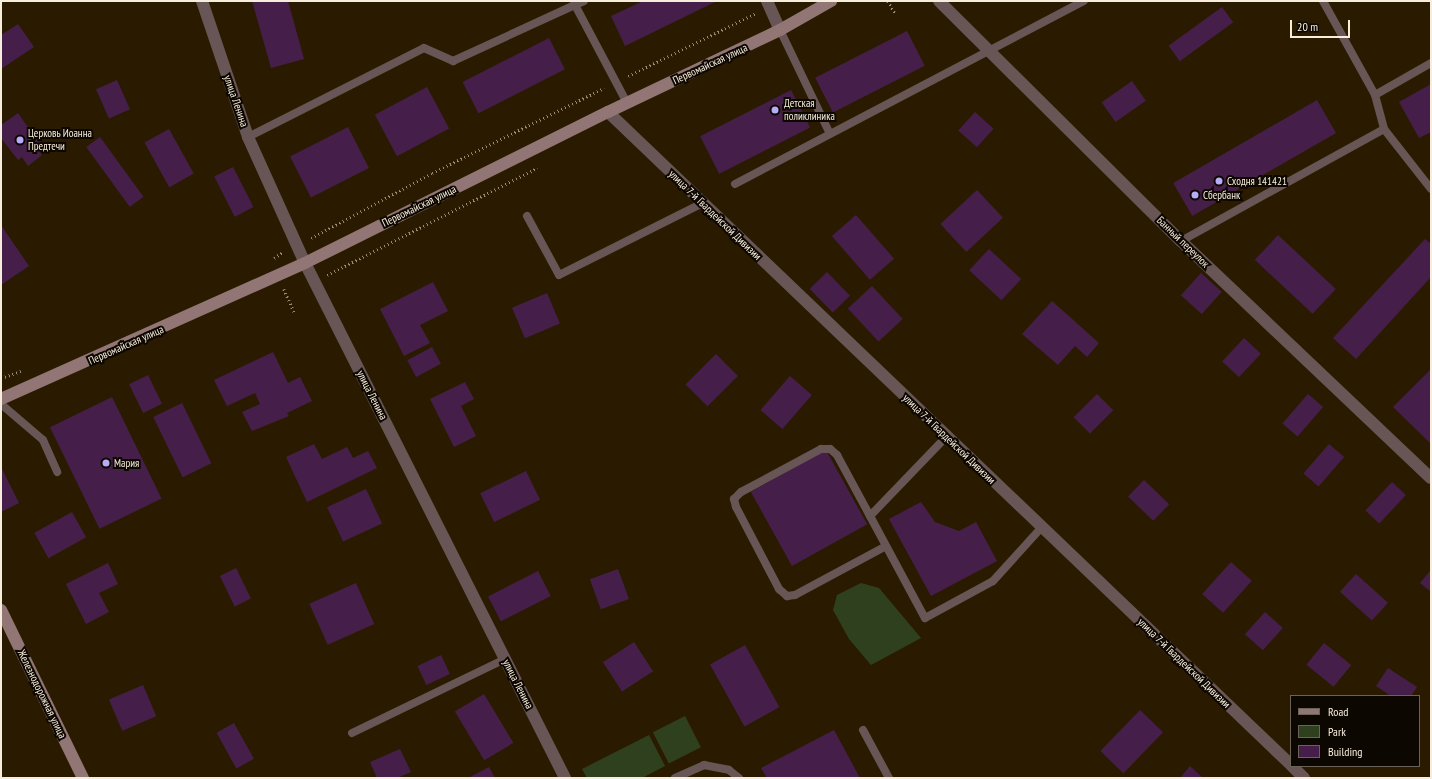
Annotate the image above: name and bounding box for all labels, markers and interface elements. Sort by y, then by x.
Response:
scale bar [1292,12,1352,38]
text: 20 m [1297,19,1318,34]
street label: Первомайская улица [671,41,749,87]
street label: улица Ленина [221,73,251,129]
place label: Детская поликлиника [784,97,835,123]
marker: Детская поликлиника [769,104,781,116]
place label: Церковь Иоанна Предтечи [28,127,92,153]
marker: Церковь Иоанна Предтечи [15,135,25,145]
street label: улица 7-й Гвардейской Дивизии [666,167,764,263]
place label: Сходня 141421 [1227,174,1287,188]
marker: Сходня 141421 [1214,176,1224,186]
street label: Первомайская улица [380,182,458,230]
place label: Сбербанк [1203,188,1240,202]
marker: Сбербанк [1190,190,1200,200]
street label: Банный переулок [1154,214,1212,270]
street label: Первомайская улица [86,322,166,368]
street label: улица Ленина [354,368,390,422]
street label: улица 7-й Гвардейской Дивизии [900,391,998,487]
place label: Мария [114,456,139,470]
marker: Мария [101,458,111,468]
street label: улица 7-й Гвардейской Дивизии [1135,615,1233,711]
street label: Железнодорожная улица [15,648,69,740]
street label: улица Ленина [500,657,536,711]
legend [1290,695,1420,767]
text: Road [1328,704,1348,719]
text: Park [1328,724,1346,739]
text: Building [1328,744,1363,759]

